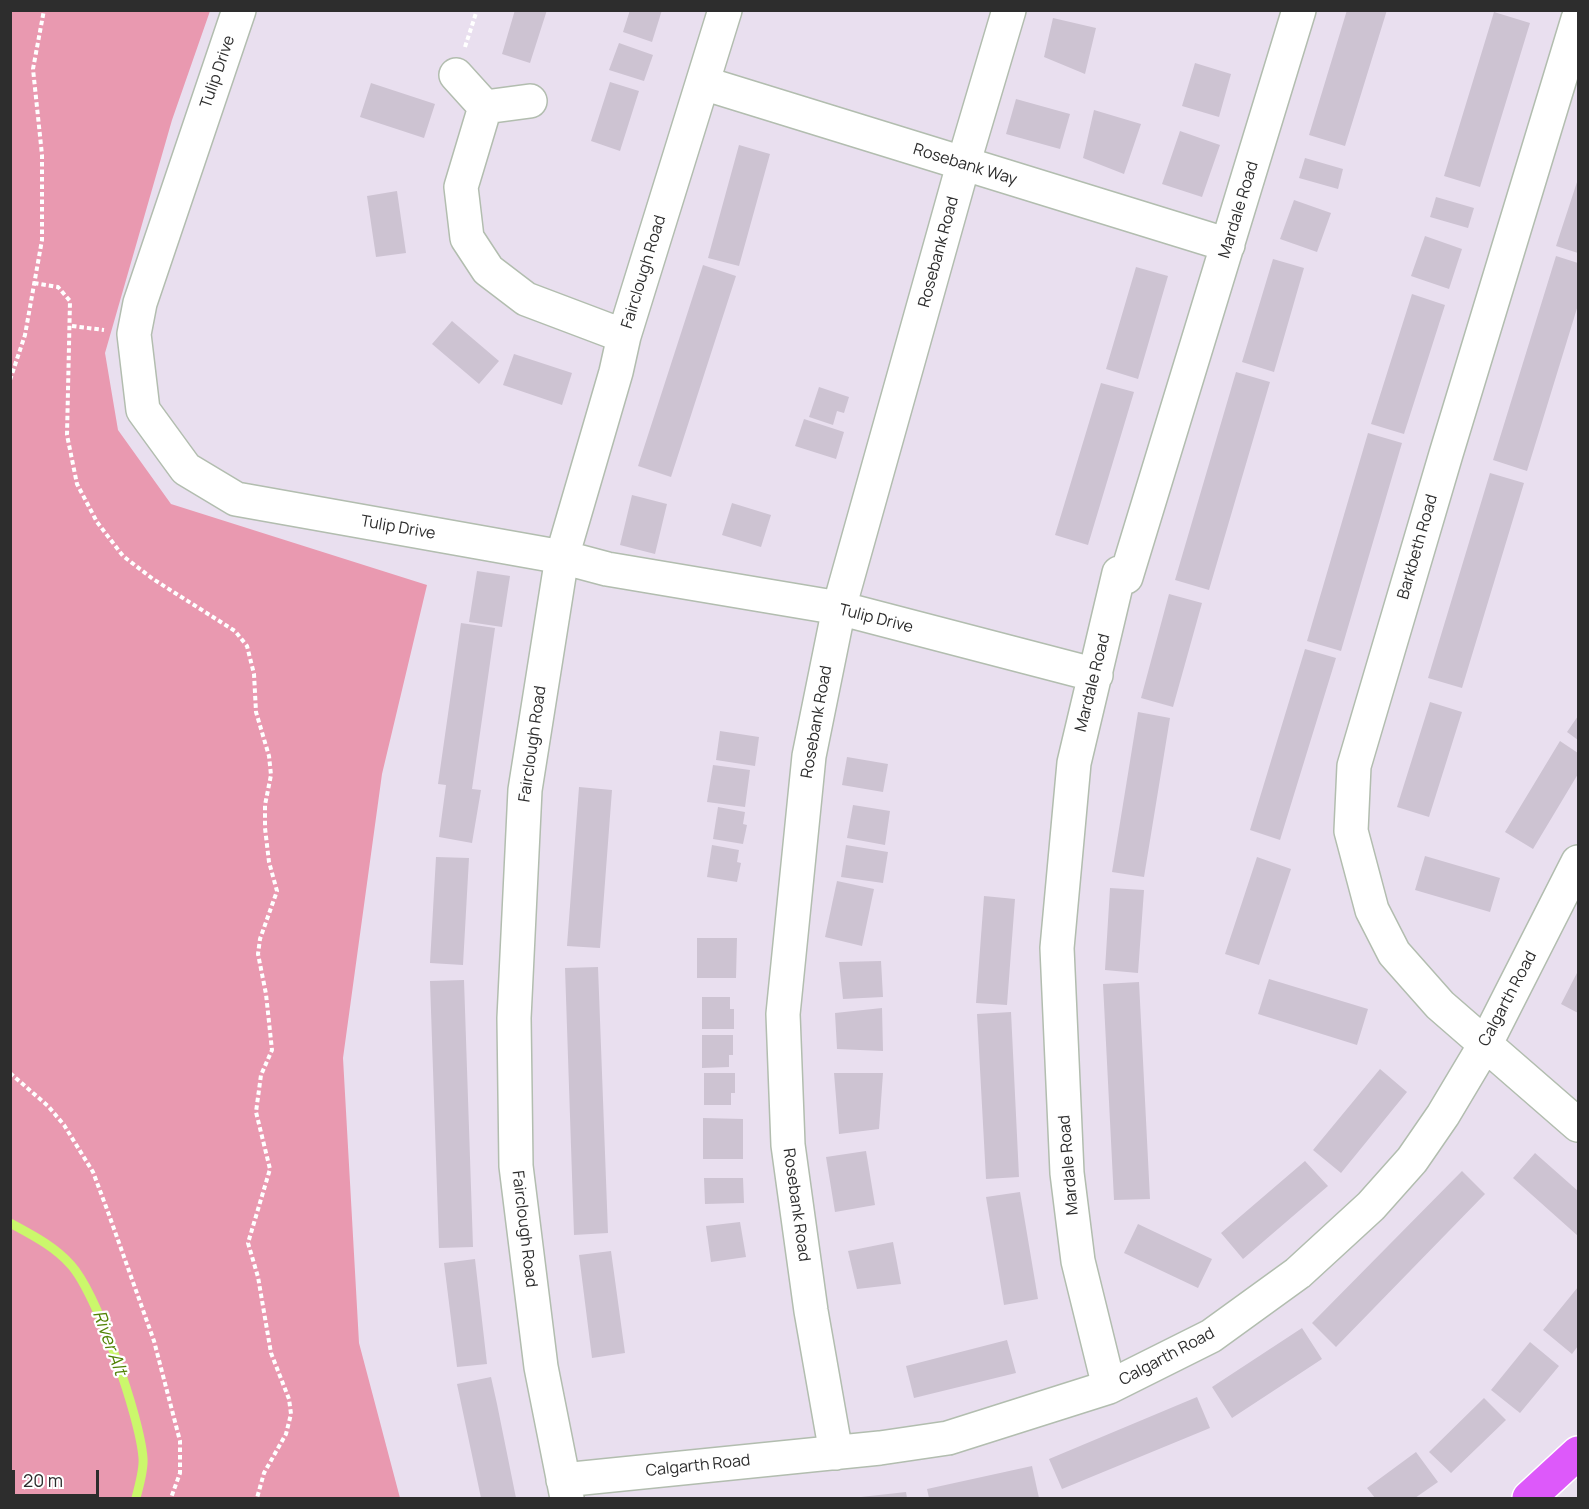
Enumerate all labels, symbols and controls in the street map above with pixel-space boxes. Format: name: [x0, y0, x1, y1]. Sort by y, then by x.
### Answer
street label: Tulip Drive: [197, 33, 239, 111]
street label: Rosebank Way: [911, 140, 1019, 190]
street label: Mardale Road: [1215, 159, 1263, 261]
street label: Rosebank Road: [915, 194, 963, 310]
street label: Fairclough Road: [618, 213, 670, 331]
street label: Barkbeth Road: [1394, 492, 1442, 602]
street label: Tulip Drive: [359, 512, 437, 544]
street label: Tulip Drive: [837, 601, 915, 637]
street label: Mardale Road: [1072, 632, 1114, 734]
street label: Rosebank Road: [798, 664, 836, 780]
street label: Fairclough Road: [515, 685, 551, 803]
street label: Calgarth Road: [1475, 948, 1541, 1050]
street label: Mardale Road: [1055, 1114, 1083, 1216]
street label: Rosebank Road: [779, 1147, 813, 1263]
street label: Fairclough Road: [507, 1170, 541, 1288]
water label: River Alt: [87, 1307, 131, 1379]
street label: Calgarth Road: [1116, 1324, 1218, 1390]
street label: Calgarth Road: [645, 1451, 751, 1481]
scale bar: [15, 1458, 102, 1496]
text: 20 m: [23, 1468, 63, 1492]

